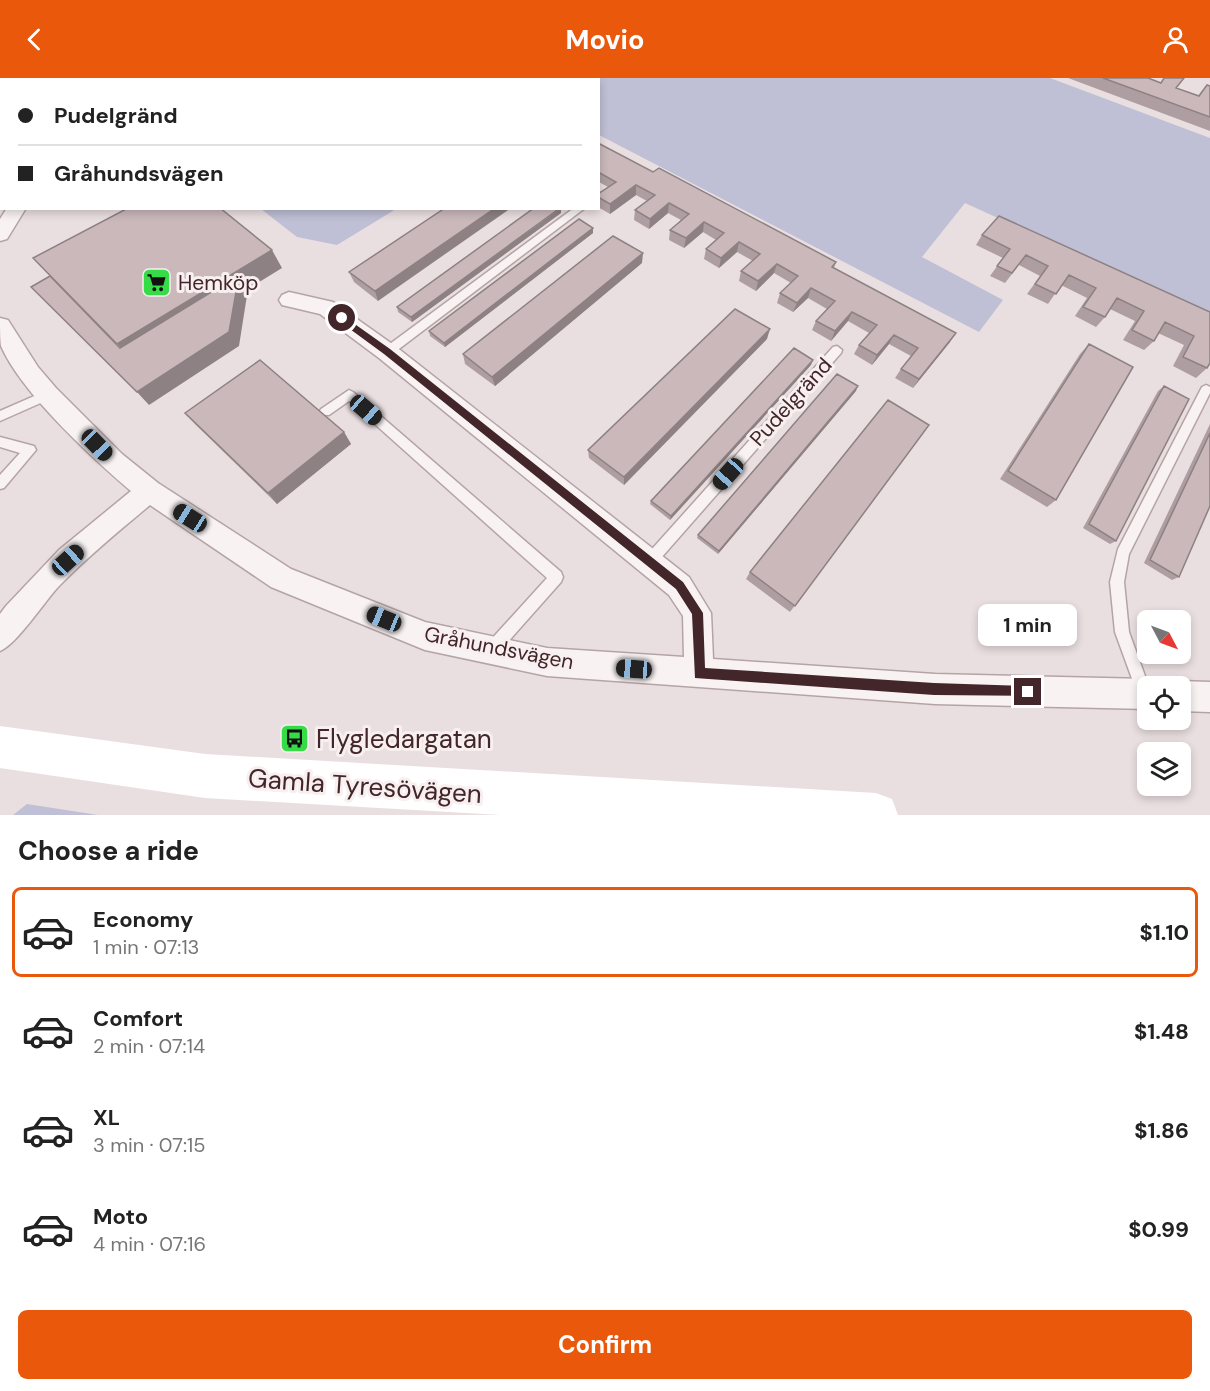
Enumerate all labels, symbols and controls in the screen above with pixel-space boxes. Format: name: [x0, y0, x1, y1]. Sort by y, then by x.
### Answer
text: Movio: [566, 22, 644, 57]
icon: back: [18, 23, 51, 56]
icon: person: [1159, 23, 1192, 56]
text: Pudelgränd: [54, 101, 178, 130]
text: Gråhundsvägen: [54, 159, 224, 188]
supermarket icon: Hemköp: [141, 267, 173, 299]
place label: Hemköp: [178, 269, 258, 297]
route start: [328, 304, 355, 331]
street label: Pudelgränd: [744, 352, 838, 452]
car: [347, 391, 385, 429]
car: [78, 426, 116, 464]
car: [709, 455, 747, 493]
car: [170, 501, 210, 535]
car: [49, 541, 87, 579]
car: [364, 604, 404, 634]
callout: 1 min: [978, 605, 1078, 647]
north arrow: [1137, 610, 1191, 664]
map controls: [1137, 610, 1191, 796]
text: 1 min: [1003, 612, 1052, 638]
street label: Gråhundsvägen: [422, 620, 576, 676]
car: [615, 659, 653, 679]
button: locate: [1137, 676, 1191, 730]
route end: [1014, 678, 1041, 705]
place label: Flygledargatan: [316, 722, 492, 756]
bus stop icon: Flygledargatan: [279, 723, 311, 755]
button: layers: [1137, 742, 1191, 796]
street label: Gamla Tyresövägen: [247, 761, 483, 811]
text: Choose a ride: [18, 833, 199, 868]
icon: car: [21, 905, 75, 959]
text: Economy: [93, 905, 193, 934]
text: $1.10: [1139, 918, 1189, 947]
text: 1 min · 07:13: [93, 934, 199, 960]
icon: car: [21, 1004, 75, 1058]
text: Comfort: [93, 1004, 183, 1033]
text: $1.48: [1134, 1017, 1189, 1046]
text: 2 min · 07:14: [93, 1033, 205, 1059]
icon: car: [21, 1103, 75, 1157]
text: XL: [93, 1103, 120, 1132]
text: $1.86: [1134, 1116, 1189, 1145]
text: 3 min · 07:15: [93, 1132, 205, 1158]
icon: car: [21, 1202, 75, 1256]
text: Moto: [93, 1202, 148, 1231]
text: $0.99: [1128, 1215, 1189, 1244]
text: 4 min · 07:16: [93, 1231, 206, 1257]
button: Confirm: [18, 1310, 1192, 1379]

